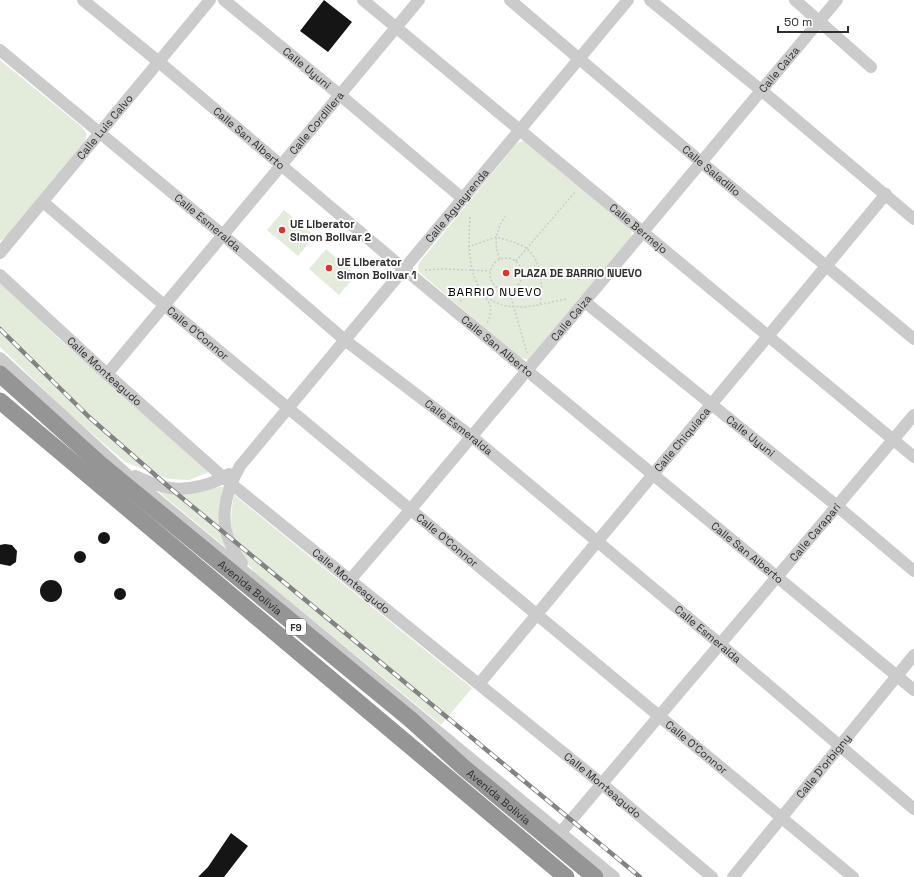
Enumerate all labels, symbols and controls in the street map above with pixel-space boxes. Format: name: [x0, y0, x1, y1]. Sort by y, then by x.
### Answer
scale bar: [778, 8, 848, 34]
text: 50 m: [784, 14, 812, 30]
street label: Calle Caiza: [756, 43, 803, 95]
street label: Calle Uyuni: [280, 44, 334, 92]
street label: Calle Cordillera: [286, 88, 347, 157]
street label: Calle Luis Calvo: [74, 91, 136, 162]
street label: Calle San Alberto: [210, 104, 288, 173]
street label: Calle Saladillo: [679, 142, 744, 199]
street label: Calle Aguayrenda: [422, 165, 492, 245]
street label: Calle Esmeralda: [172, 191, 244, 255]
street label: Calle Bermejo: [607, 200, 671, 257]
place label: UE Liberator Simon Bolivar 2: [290, 217, 372, 244]
marker: UE Liberator Simon Bolivar 2: [277, 225, 287, 235]
place label: UE Liberator Simon Bolivar 1: [337, 255, 417, 282]
marker: UE Liberator Simon Bolivar 1: [324, 263, 334, 273]
place label: PLAZA DE BARRIO NUEVO: [514, 266, 642, 280]
marker: PLAZA DE BARRIO NUEVO: [501, 268, 511, 278]
district label: BARRIO NUEVO: [448, 284, 542, 300]
street label: Calle Caiza: [548, 291, 595, 344]
street label: Calle O'Connor: [164, 303, 232, 363]
street label: Calle San Alberto: [458, 312, 537, 380]
street label: Calle Monteagudo: [64, 334, 145, 409]
street label: Calle Esmeralda: [422, 396, 496, 459]
street label: Calle Chiquiaca: [651, 404, 714, 475]
street label: Calle Uyuni: [723, 412, 778, 460]
street label: Calle Carapari: [786, 500, 844, 564]
street label: Calle O'Connor: [413, 510, 481, 570]
street label: Calle San Alberto: [708, 518, 787, 586]
street label: Calle Monteagudo: [309, 545, 393, 617]
street label: Avenida Bolivia: [215, 557, 286, 619]
street label: Calle Esmeralda: [672, 602, 745, 666]
road number: F9: [286, 619, 306, 635]
street label: Calle O'Connor: [663, 717, 730, 777]
street label: Calle D'orbigny: [793, 731, 854, 801]
street label: Calle Monteagudo: [561, 749, 644, 821]
street label: Avenida Bolivia: [464, 766, 534, 828]

